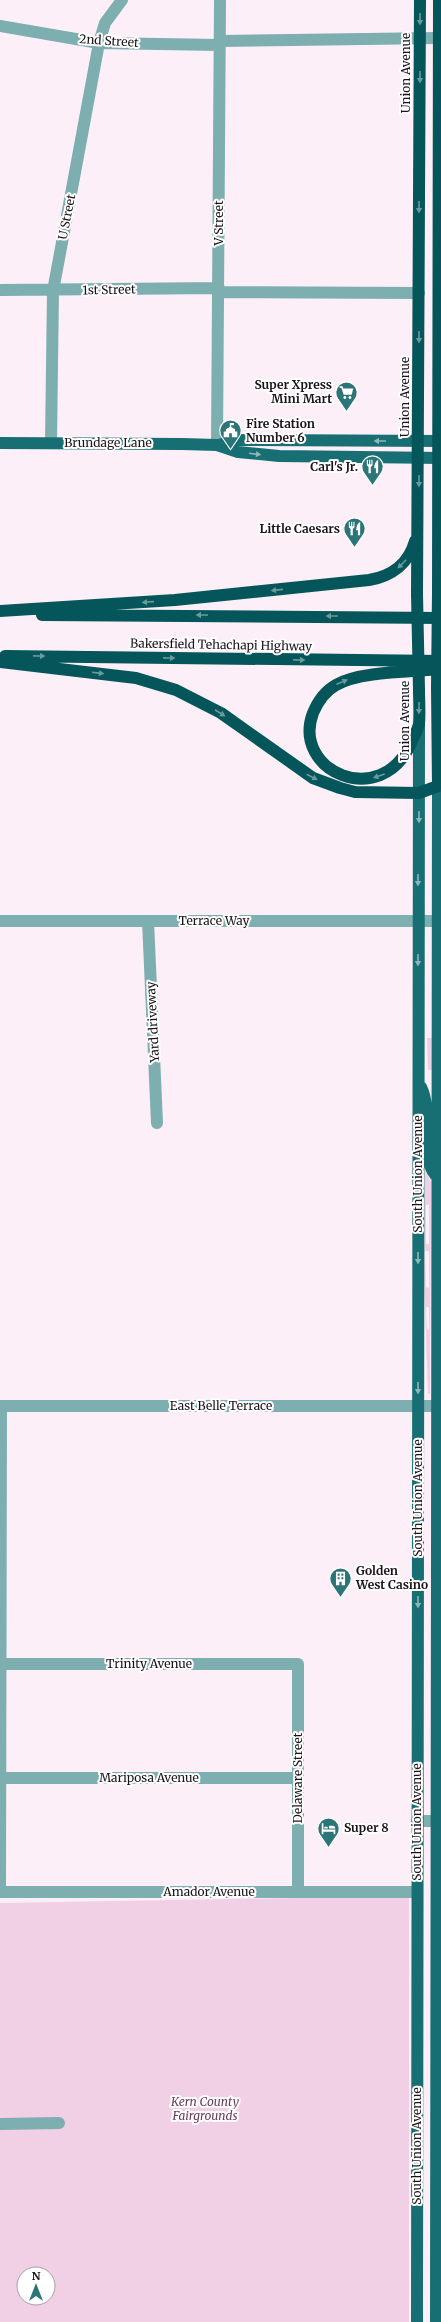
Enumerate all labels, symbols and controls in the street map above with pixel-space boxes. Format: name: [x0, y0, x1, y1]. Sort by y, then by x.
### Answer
one-way arrow: [417, 13, 423, 26]
street label: 2nd Street: [79, 31, 140, 50]
street label: Union Avenue: [398, 33, 413, 113]
one-way arrow: [417, 71, 423, 84]
street label: U Street: [55, 193, 78, 241]
street label: V Street: [211, 200, 226, 247]
one-way arrow: [416, 201, 422, 214]
street label: 1st Street: [82, 282, 136, 297]
one-way arrow: [416, 331, 422, 344]
street label: Union Avenue: [397, 357, 412, 437]
place label: Super Xpress Mini Mart: [254, 377, 332, 406]
supermarket icon: Super Xpress Mini Mart: [334, 379, 360, 412]
place label: Fire Station Number 6: [246, 416, 315, 445]
public building icon: Fire Station Number 6: [217, 418, 243, 451]
street label: Brundage Lane: [64, 435, 152, 450]
one-way arrow: [373, 438, 386, 444]
one-way arrow: [248, 451, 261, 457]
restaurant icon: Carl's Jr.: [360, 454, 386, 487]
place label: Carl's Jr.: [310, 459, 358, 474]
one-way arrow: [416, 475, 422, 488]
restaurant icon: Little Caesars: [342, 516, 368, 549]
place label: Little Caesars: [260, 521, 340, 536]
one-way arrow: [397, 559, 407, 569]
one-way arrow: [271, 586, 283, 593]
one-way arrow: [142, 598, 154, 605]
one-way arrow: [195, 612, 208, 618]
one-way arrow: [325, 613, 338, 619]
street label: Bakersfield Tehachapi Highway: [130, 635, 312, 654]
one-way arrow: [33, 653, 46, 659]
one-way arrow: [163, 655, 176, 661]
one-way arrow: [293, 656, 305, 663]
one-way arrow: [92, 670, 104, 676]
one-way arrow: [337, 679, 349, 685]
street label: Union Avenue: [397, 681, 412, 761]
one-way arrow: [416, 702, 422, 715]
one-way arrow: [215, 709, 225, 717]
one-way arrow: [373, 773, 385, 779]
one-way arrow: [306, 774, 318, 781]
one-way arrow: [416, 811, 422, 824]
one-way arrow: [415, 874, 421, 887]
street label: Terrace Way: [178, 913, 250, 928]
one-way arrow: [415, 954, 421, 967]
street label: Yard driveway: [143, 981, 162, 1064]
street label: South Union Avenue: [410, 1115, 425, 1233]
one-way arrow: [415, 1252, 421, 1265]
one-way arrow: [415, 1382, 421, 1395]
street label: East Belle Terrace: [170, 1398, 272, 1413]
street label: South Union Avenue: [410, 1439, 425, 1557]
place label: Golden West Casino: [355, 1563, 428, 1592]
building icon: Golden West Casino: [328, 1565, 354, 1598]
one-way arrow: [415, 1596, 421, 1609]
street label: Trinity Avenue: [106, 1656, 192, 1671]
street label: Delaware Street: [290, 1732, 305, 1823]
street label: South Union Avenue: [409, 1763, 424, 1881]
street label: Mariposa Avenue: [99, 1770, 199, 1785]
hotel icon: Super 8: [316, 1815, 342, 1848]
place label: Super 8: [344, 1820, 389, 1835]
street label: Amador Avenue: [162, 1884, 255, 1899]
street label: South Union Avenue: [409, 2087, 424, 2205]
park label: Kern County Fairgrounds: [170, 2094, 239, 2123]
north arrow: [16, 2266, 56, 2306]
text: N: [32, 2269, 41, 2283]

